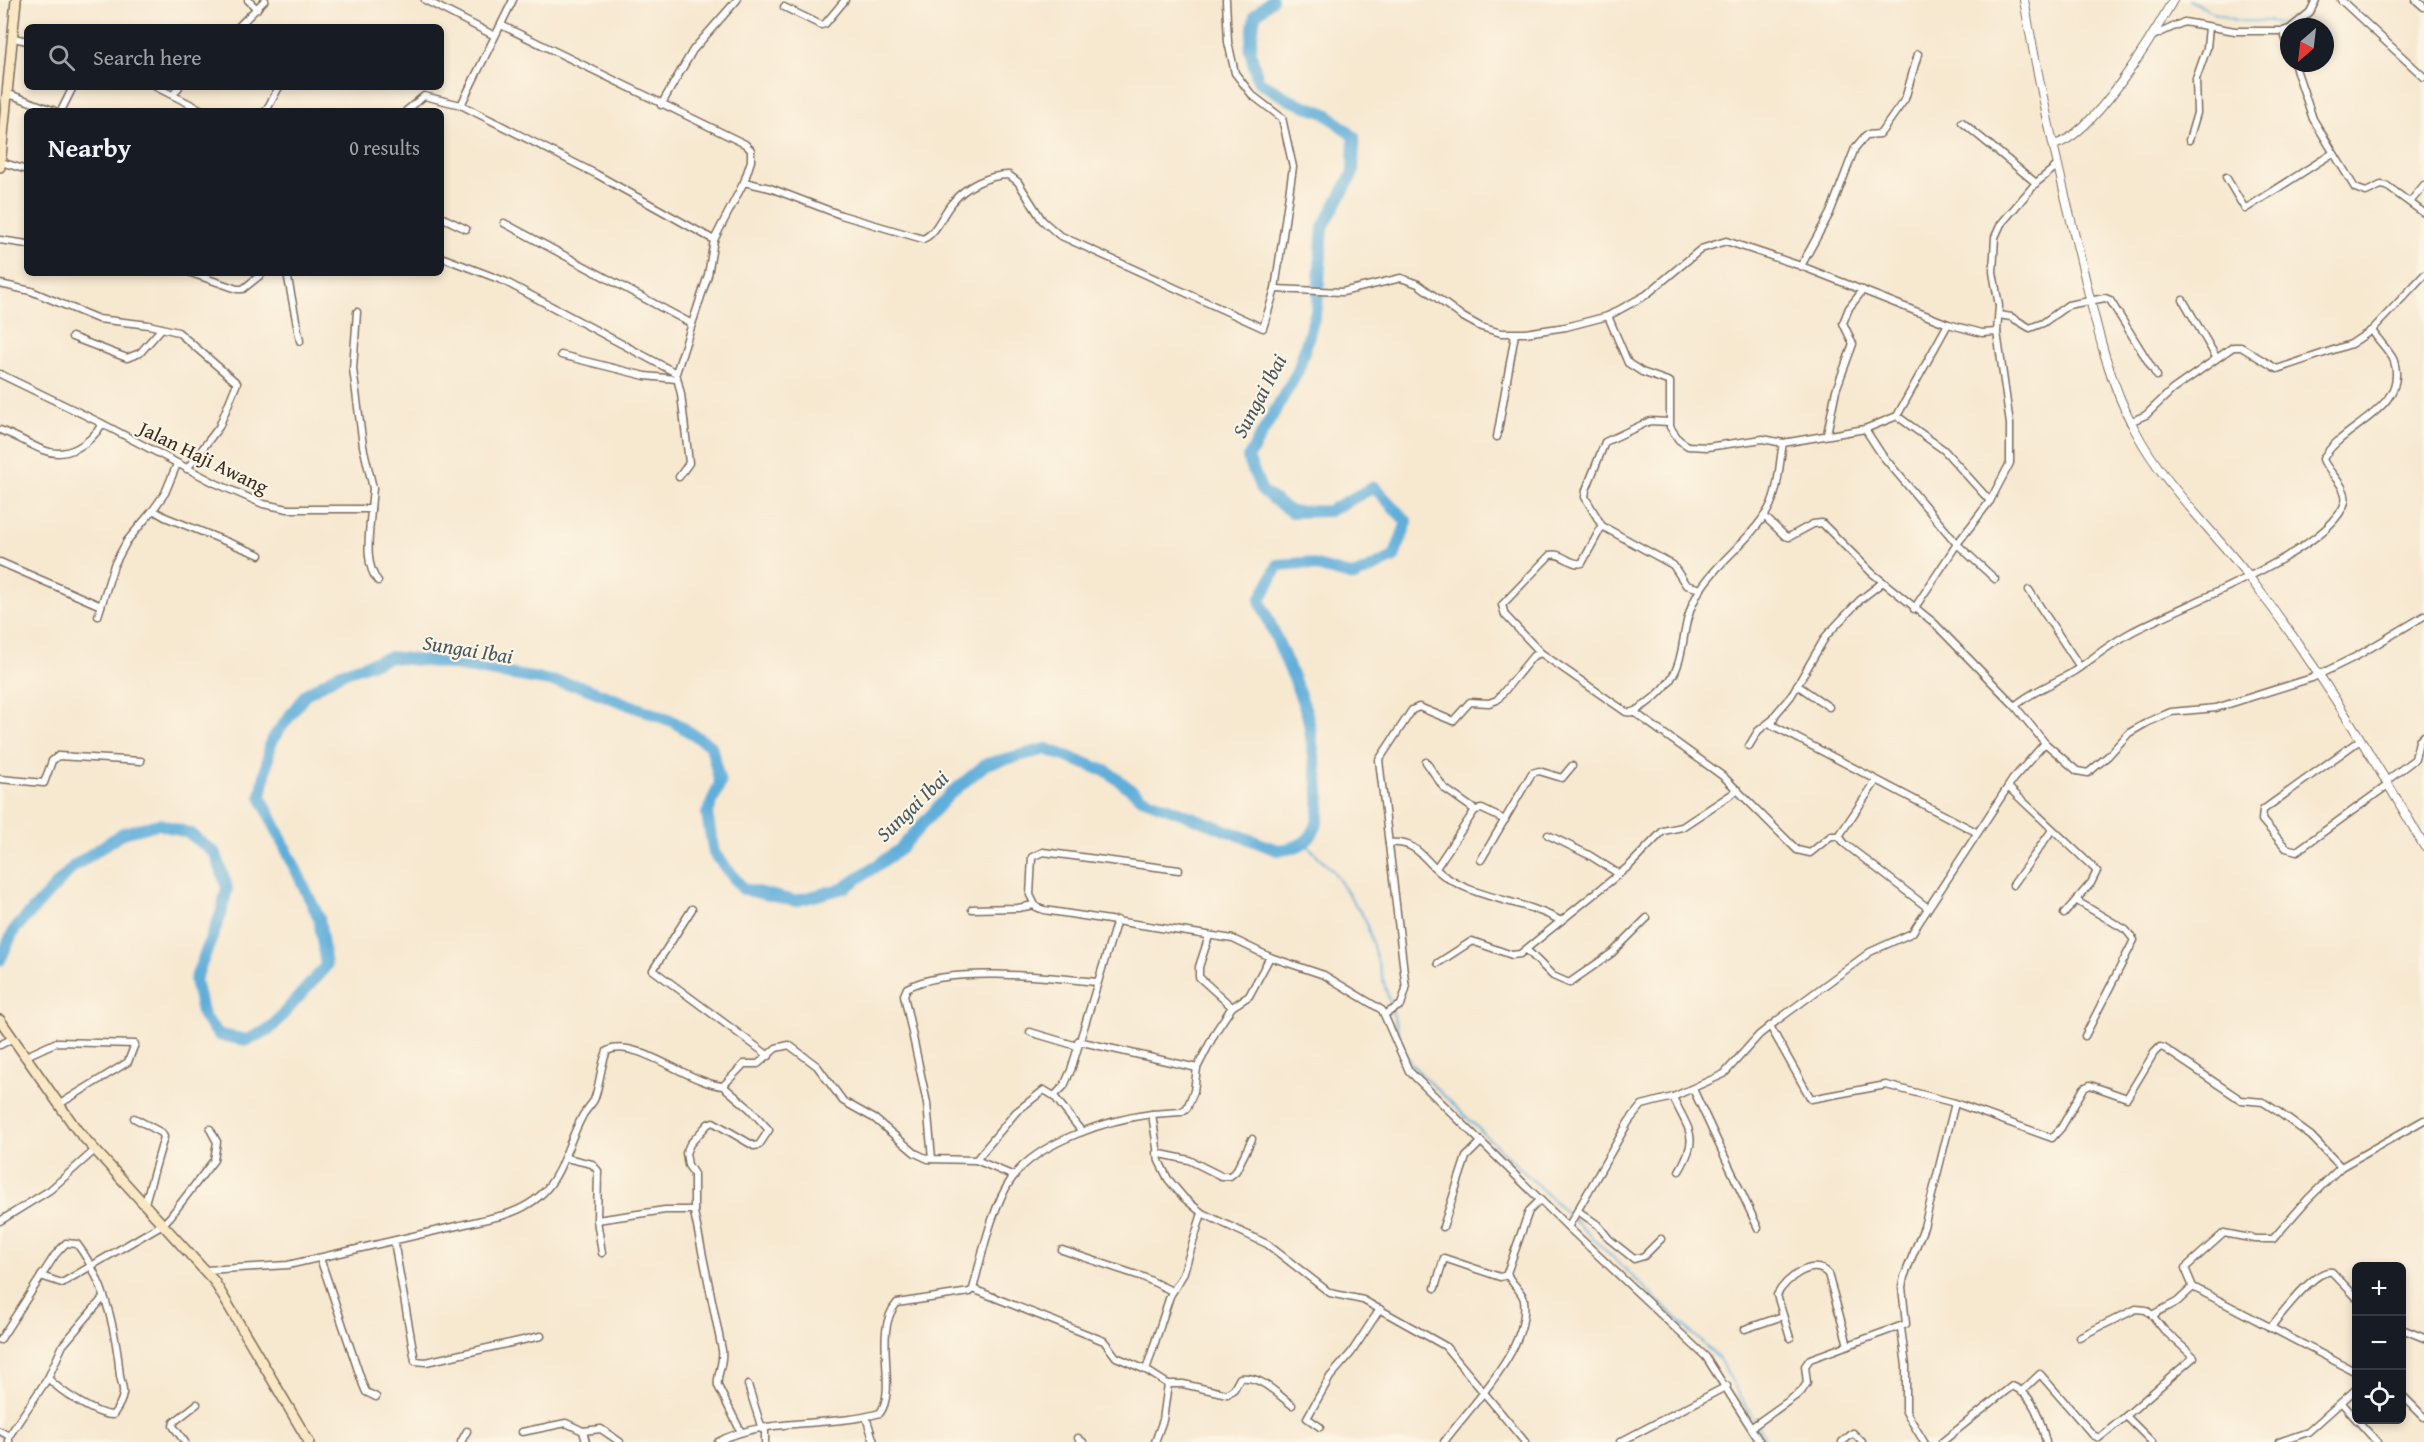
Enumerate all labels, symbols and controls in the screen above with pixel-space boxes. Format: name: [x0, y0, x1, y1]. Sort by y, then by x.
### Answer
north arrow: [2280, 18, 2334, 72]
search box: [24, 24, 444, 90]
icon: search: [45, 41, 78, 74]
text: Search here: [93, 41, 202, 73]
text: Nearby: [48, 128, 131, 167]
text: 0 results: [349, 133, 420, 162]
water label: Sungai Ibai: [1224, 348, 1294, 443]
street label: Jalan Haji Awang: [132, 412, 274, 501]
water label: Sungai Ibai: [421, 627, 516, 672]
water label: Sungai Ibai: [869, 763, 956, 849]
map controls: [2352, 1262, 2406, 1424]
button: +: [2352, 1262, 2406, 1316]
button: −: [2352, 1316, 2406, 1370]
button: locate: [2352, 1370, 2406, 1424]

